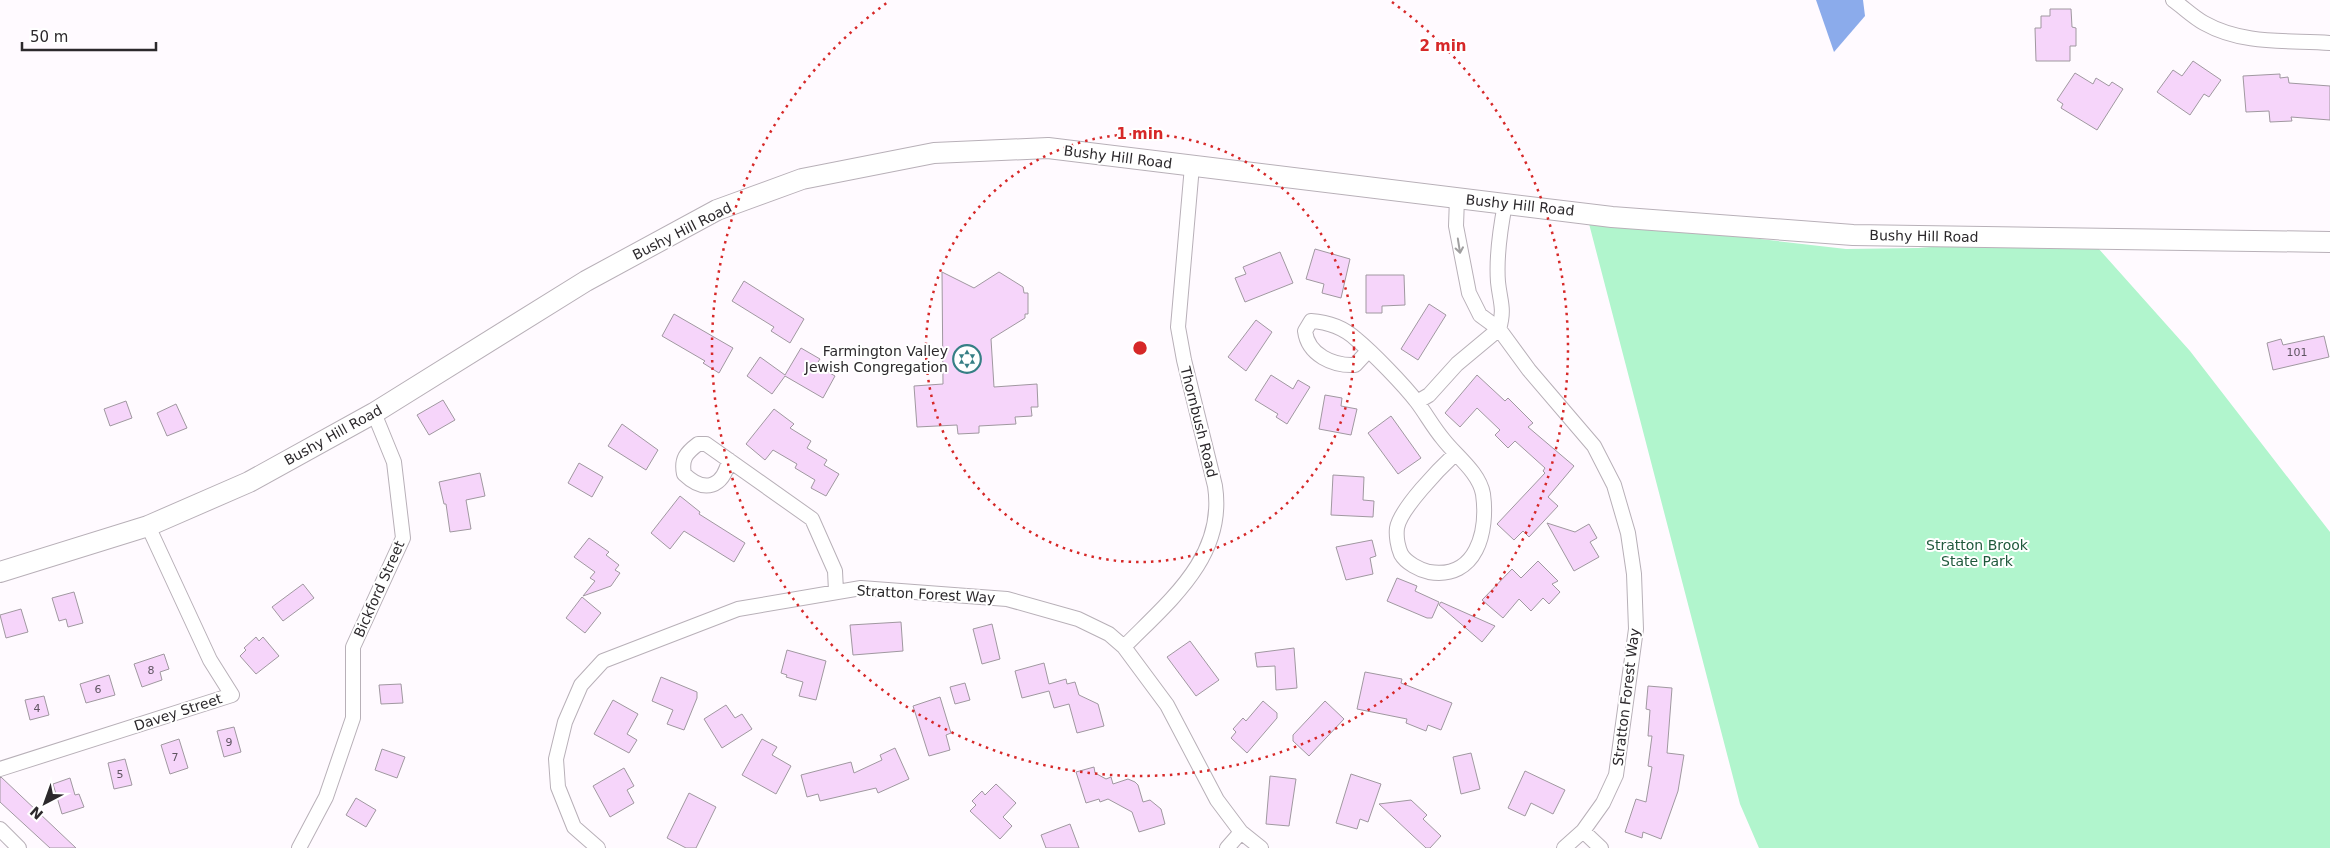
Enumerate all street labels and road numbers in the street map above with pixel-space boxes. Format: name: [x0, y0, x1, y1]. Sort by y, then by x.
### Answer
street label: Bushy Hill Road: [1063, 142, 1173, 172]
street label: Bushy Hill Road: [1465, 191, 1575, 219]
street label: Bushy Hill Road: [630, 199, 734, 263]
street label: Bushy Hill Road: [1869, 227, 1979, 245]
street label: Thornbush Road: [1177, 364, 1221, 479]
street label: Bushy Hill Road: [281, 402, 385, 468]
street label: Bickford Street: [351, 538, 408, 640]
street label: Stratton Forest Way: [856, 582, 996, 606]
street label: Stratton Forest Way: [1610, 627, 1642, 767]
street label: Davey Street: [132, 690, 224, 734]

